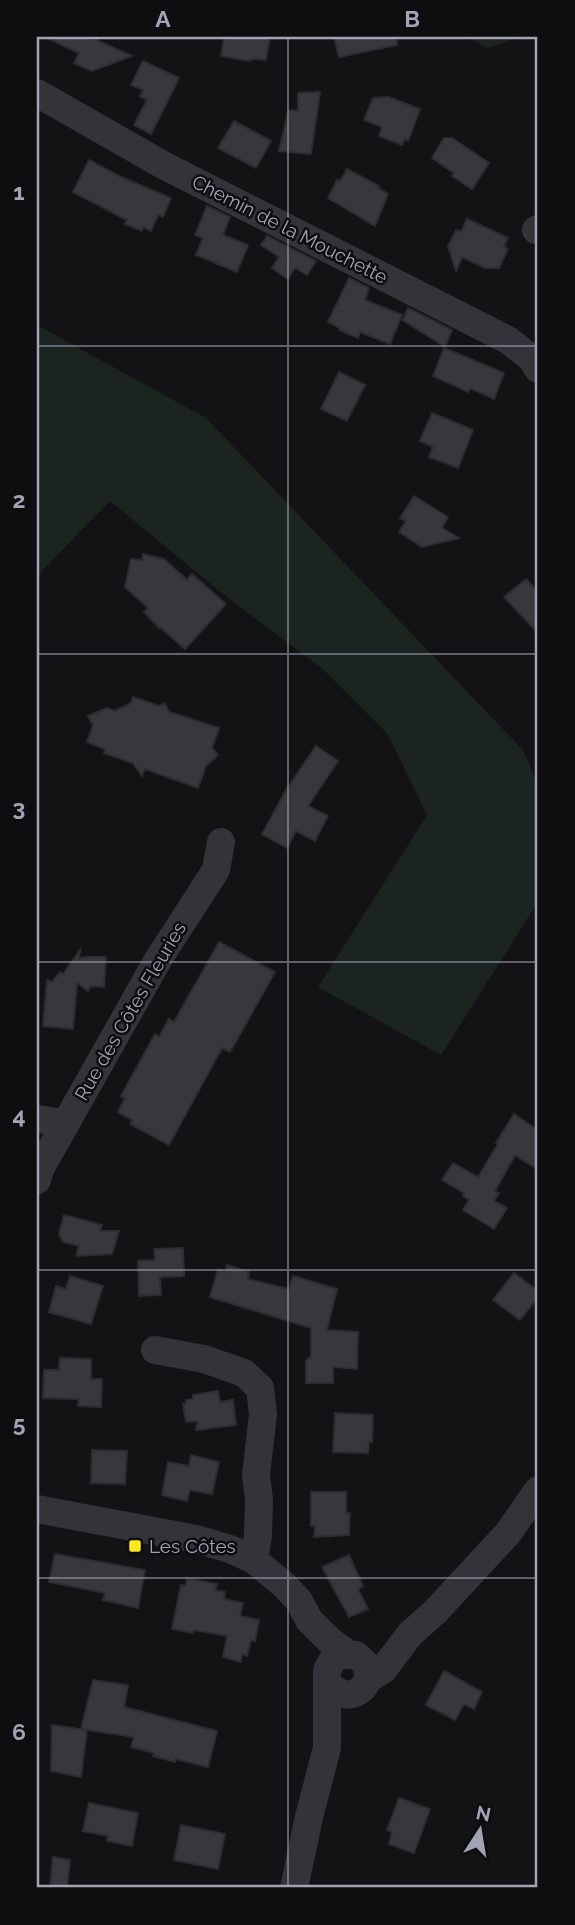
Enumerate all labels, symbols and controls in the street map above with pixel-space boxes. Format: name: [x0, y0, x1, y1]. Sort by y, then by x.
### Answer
text: A: [155, 5, 171, 32]
text: B: [404, 5, 420, 32]
street label: Chemin de la Mouchette: [189, 170, 391, 288]
text: 1: [13, 178, 25, 205]
text: 2: [13, 486, 25, 513]
text: 3: [13, 794, 25, 821]
street label: Rue des Côtes Fleuries: [70, 918, 190, 1104]
text: 4: [12, 1102, 26, 1129]
text: 5: [13, 1410, 26, 1437]
place label: Les Côtes: [149, 1535, 236, 1557]
marker: Les Côtes: [127, 1538, 143, 1554]
text: 6: [12, 1718, 26, 1745]
north arrow: [446, 1796, 516, 1866]
text: N: [474, 1801, 493, 1826]

